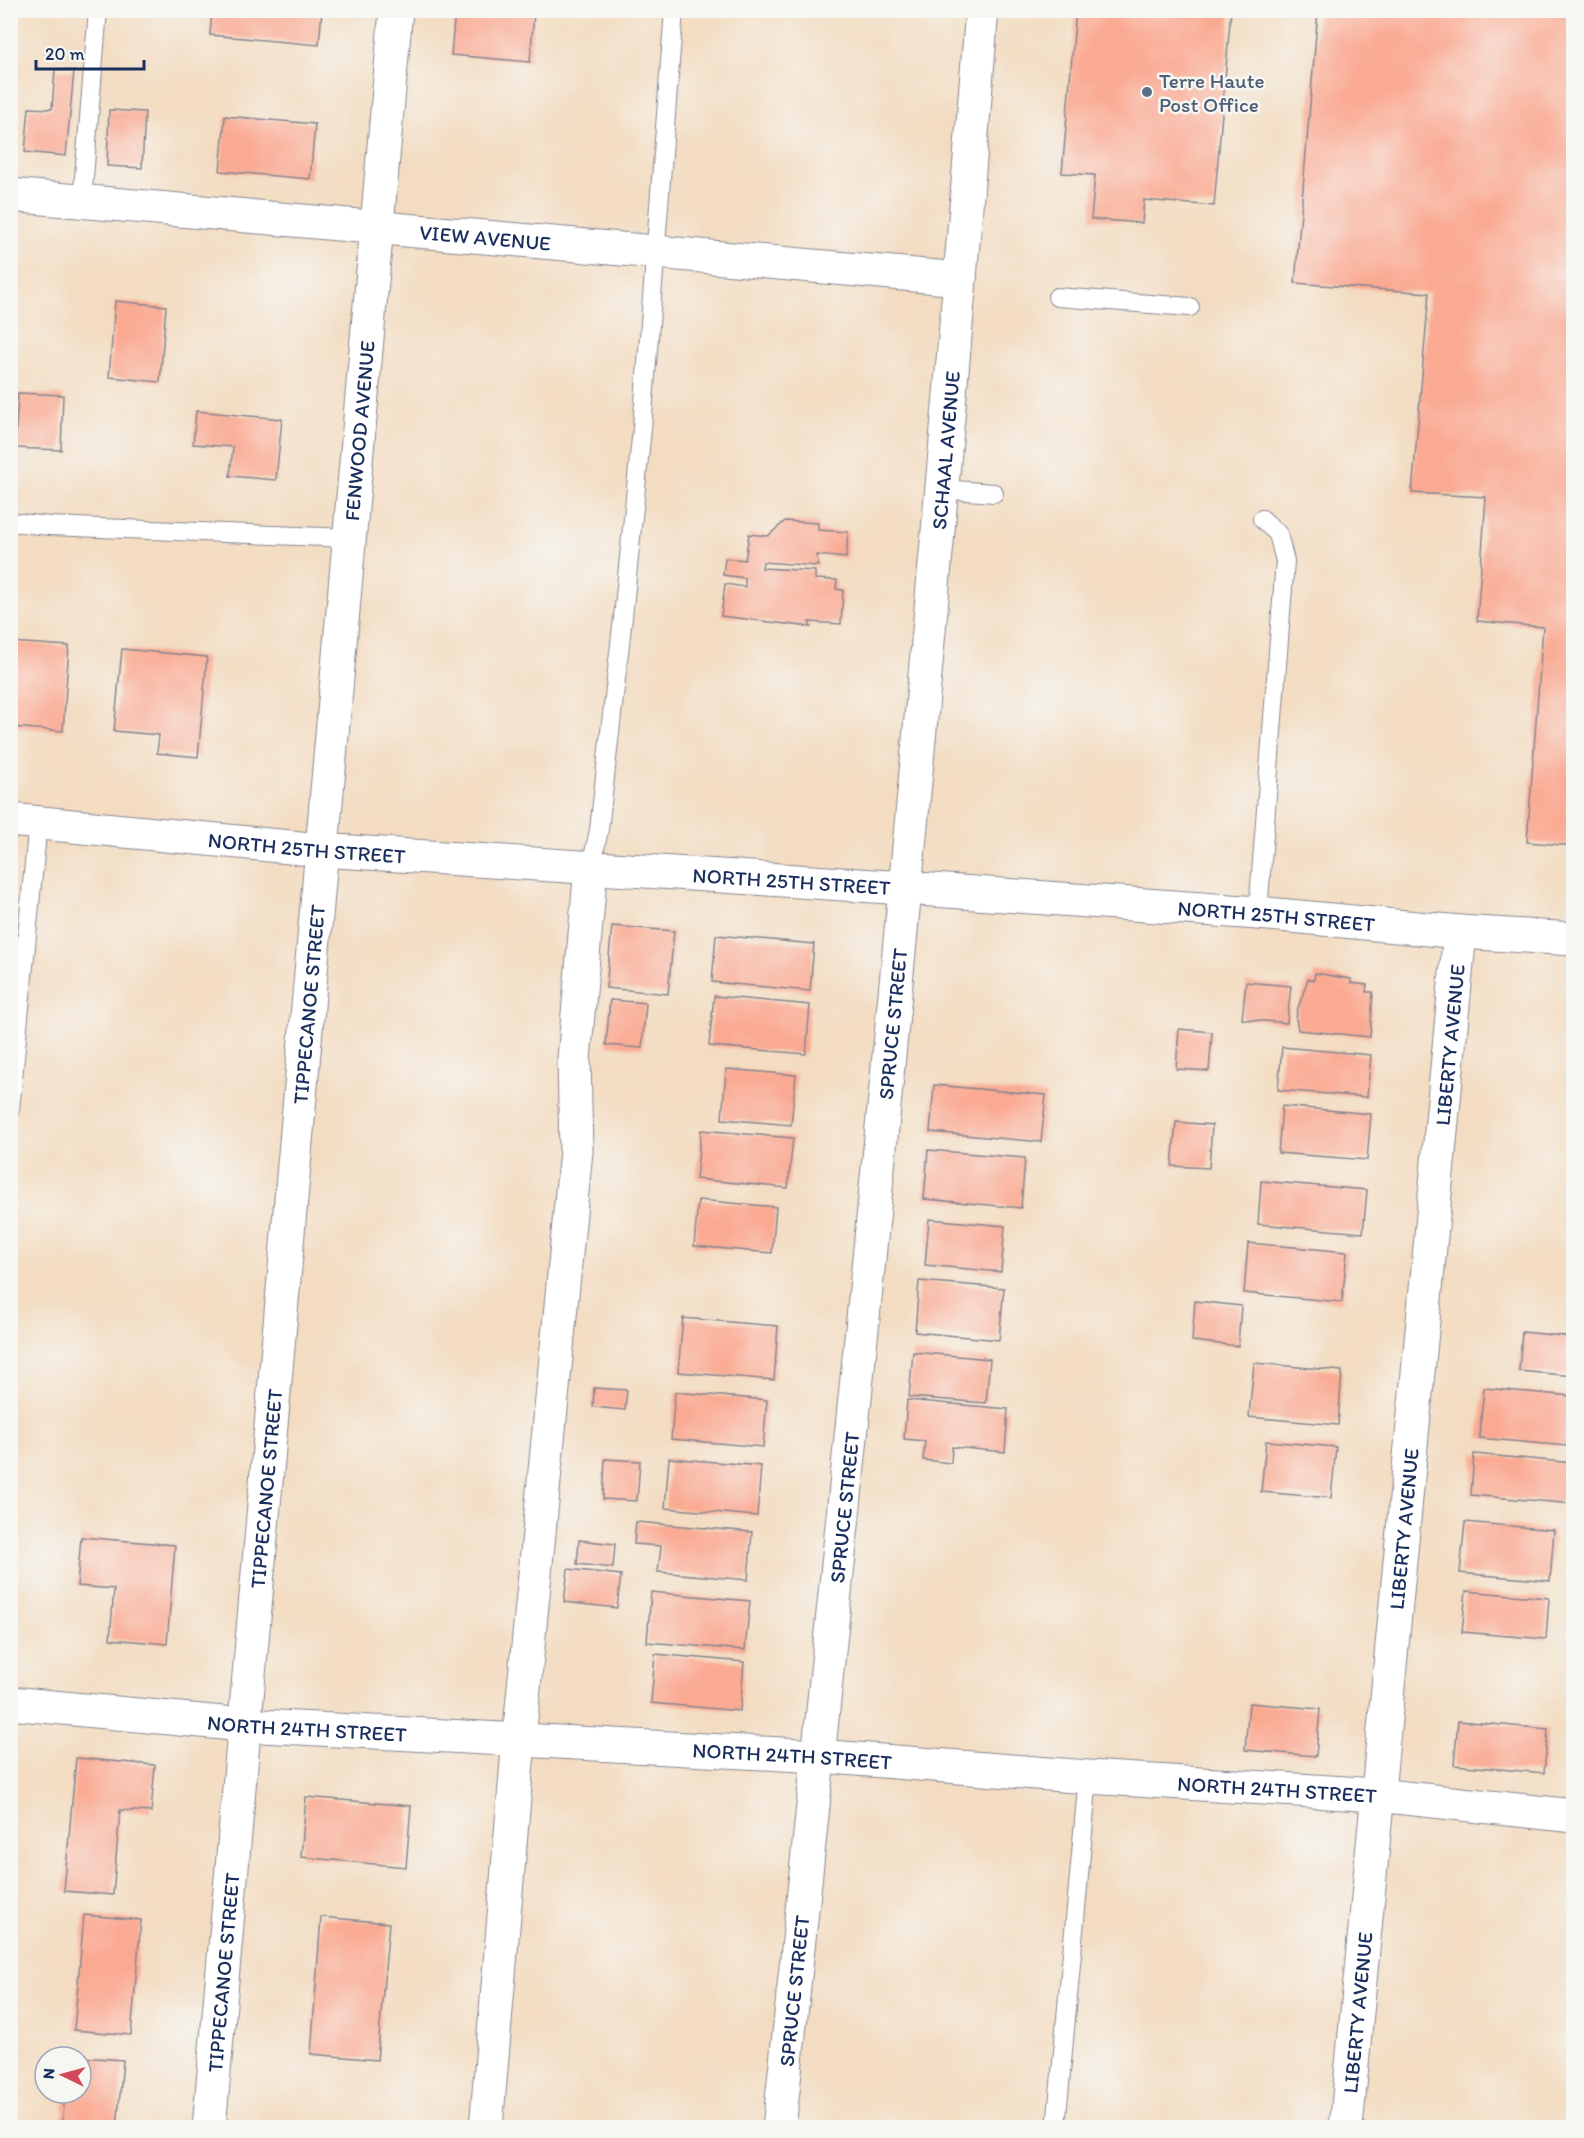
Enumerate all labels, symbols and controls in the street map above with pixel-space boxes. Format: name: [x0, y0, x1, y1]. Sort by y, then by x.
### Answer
scale bar: [36, 33, 144, 71]
text: 20 m: [45, 43, 85, 65]
place label: Terre Haute Post Office: [1159, 68, 1265, 117]
marker: Terre Haute Post Office: [1140, 85, 1154, 99]
street label: VIEW AVENUE: [418, 219, 552, 255]
street label: FENWOOD AVENUE: [338, 339, 379, 522]
street label: SCHAAL AVENUE: [926, 370, 965, 531]
street label: NORTH 25TH STREET: [207, 827, 407, 868]
street label: NORTH 25TH STREET: [692, 862, 892, 900]
street label: NORTH 25TH STREET: [1177, 895, 1376, 936]
street label: TIPPECANOE STREET: [287, 903, 329, 1105]
street label: SPRUCE STREET: [872, 947, 912, 1101]
street label: LIBERTY AVENUE: [1429, 963, 1469, 1127]
street label: TIPPECANOE STREET: [244, 1387, 287, 1589]
street label: SPRUCE STREET: [824, 1430, 864, 1584]
street label: LIBERTY AVENUE: [1383, 1447, 1423, 1611]
street label: NORTH 24TH STREET: [206, 1709, 408, 1746]
street label: NORTH 24TH STREET: [692, 1737, 893, 1774]
street label: NORTH 24TH STREET: [1176, 1770, 1378, 1807]
street label: TIPPECANOE STREET: [201, 1872, 244, 2073]
street label: SPRUCE STREET: [773, 1914, 814, 2068]
street label: LIBERTY AVENUE: [1337, 1931, 1377, 2094]
north arrow: [33, 2045, 93, 2105]
text: N: [39, 2068, 58, 2080]

